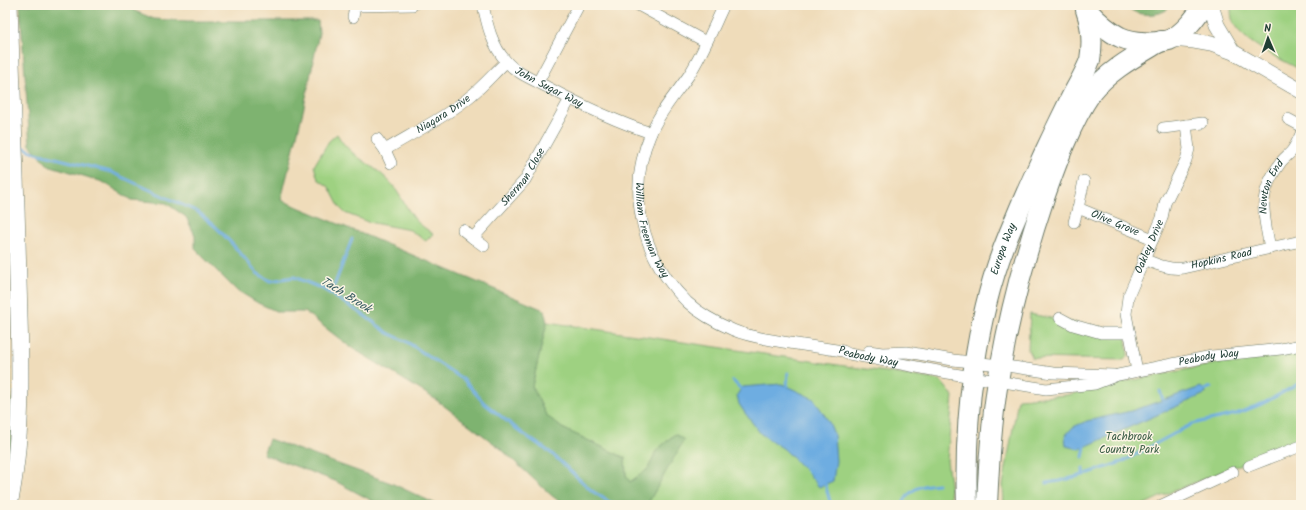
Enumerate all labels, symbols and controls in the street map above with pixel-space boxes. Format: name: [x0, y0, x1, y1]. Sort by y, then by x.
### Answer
north arrow: [1248, 18, 1288, 58]
text: N: [1264, 20, 1272, 38]
street label: John Sugar Way: [511, 62, 587, 113]
street label: Niagara Drive: [413, 90, 475, 139]
street label: Sherman Close: [496, 145, 550, 211]
street label: Newton End: [1255, 156, 1289, 215]
street label: William Freeman Way: [630, 182, 674, 283]
street label: Olive Grove: [1088, 205, 1142, 241]
street label: Oakley Drive: [1130, 217, 1169, 277]
street label: Europa Way: [986, 220, 1022, 277]
street label: Hopkins Road: [1189, 243, 1255, 275]
water label: Tach Brook: [317, 272, 377, 319]
street label: Peabody Way: [837, 341, 900, 372]
street label: Peabody Way: [1177, 344, 1240, 372]
park label: Tachbrook Country Park: [1099, 428, 1160, 459]

